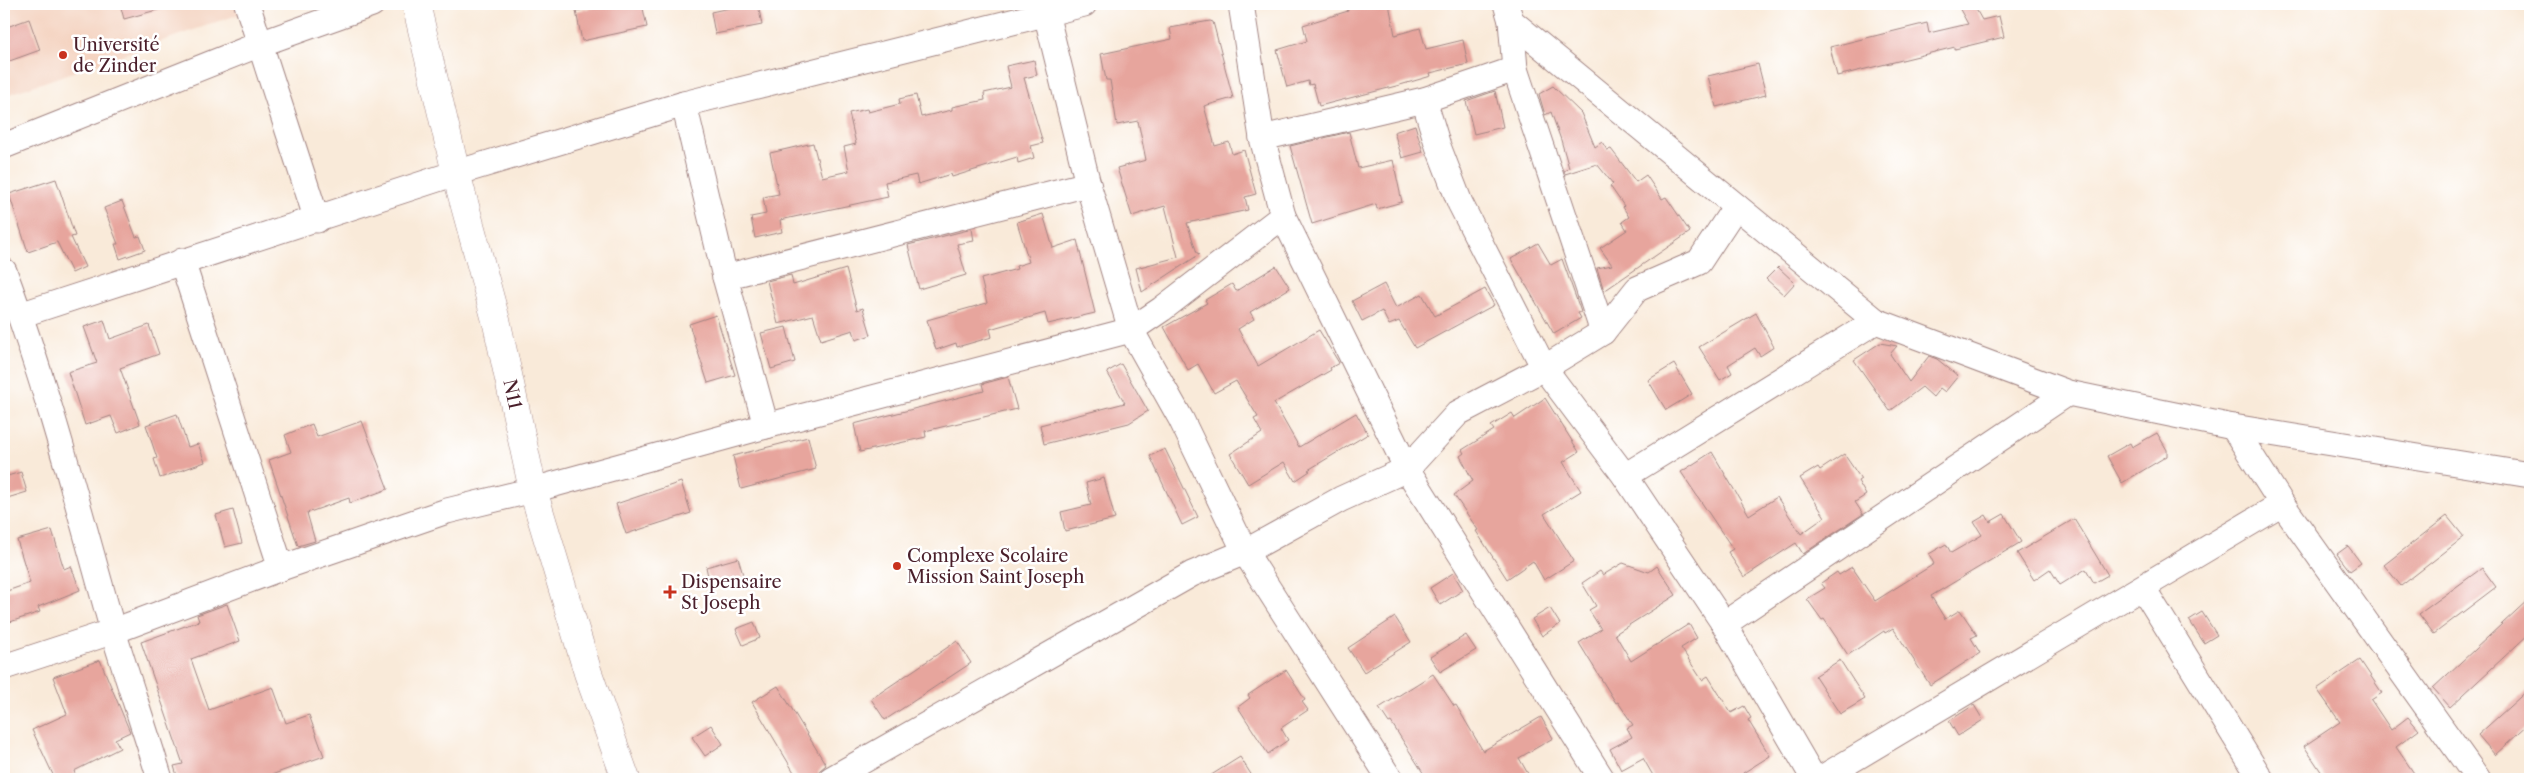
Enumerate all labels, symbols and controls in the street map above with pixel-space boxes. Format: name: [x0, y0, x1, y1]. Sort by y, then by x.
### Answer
place label: Université de Zinder: [73, 34, 160, 77]
marker: Université de Zinder: [57, 49, 69, 61]
street label: N11: [498, 377, 526, 412]
place label: Complexe Scolaire Mission Saint Joseph: [907, 545, 1084, 588]
marker: Complexe Scolaire Mission Saint Joseph: [891, 560, 903, 572]
place label: Dispensaire St Joseph: [681, 571, 782, 614]
marker: Dispensaire St Joseph: [663, 585, 677, 599]

